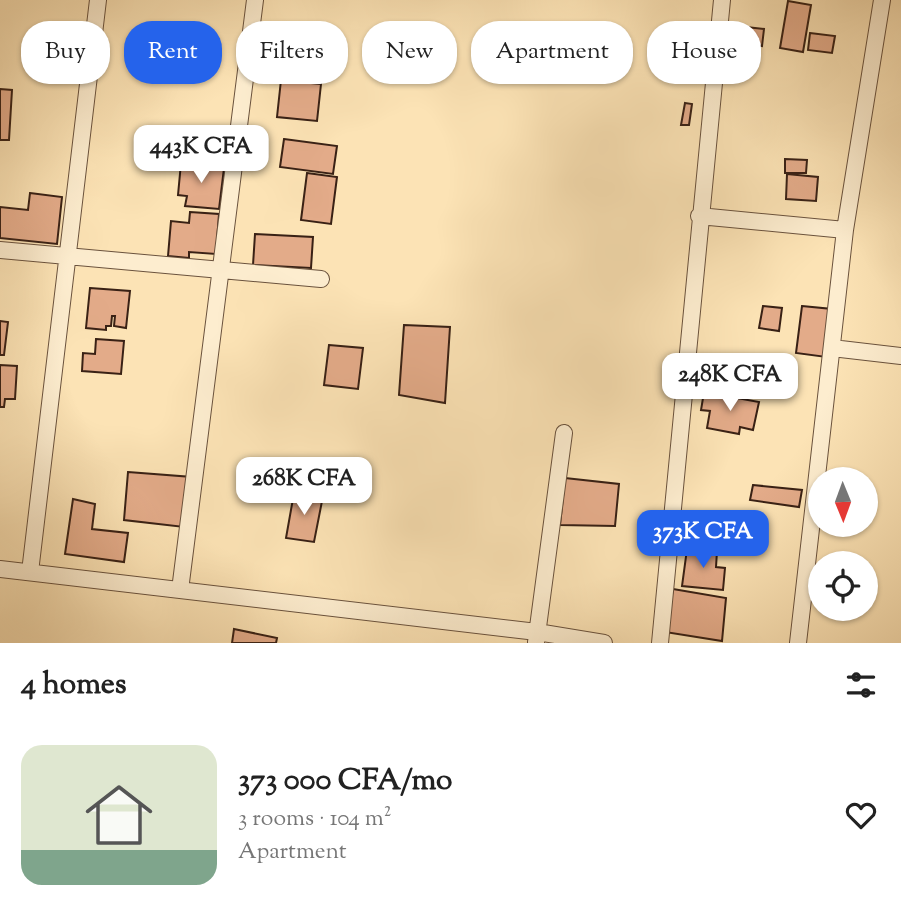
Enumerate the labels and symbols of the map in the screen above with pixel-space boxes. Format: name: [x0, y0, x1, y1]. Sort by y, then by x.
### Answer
pin: 443K CFA: [129, 125, 273, 185]
pin: 248K CFA: [658, 354, 802, 413]
pin: 268K CFA: [232, 458, 376, 517]
north arrow: [808, 467, 878, 537]
pin: 373K CFA: [631, 510, 775, 570]

